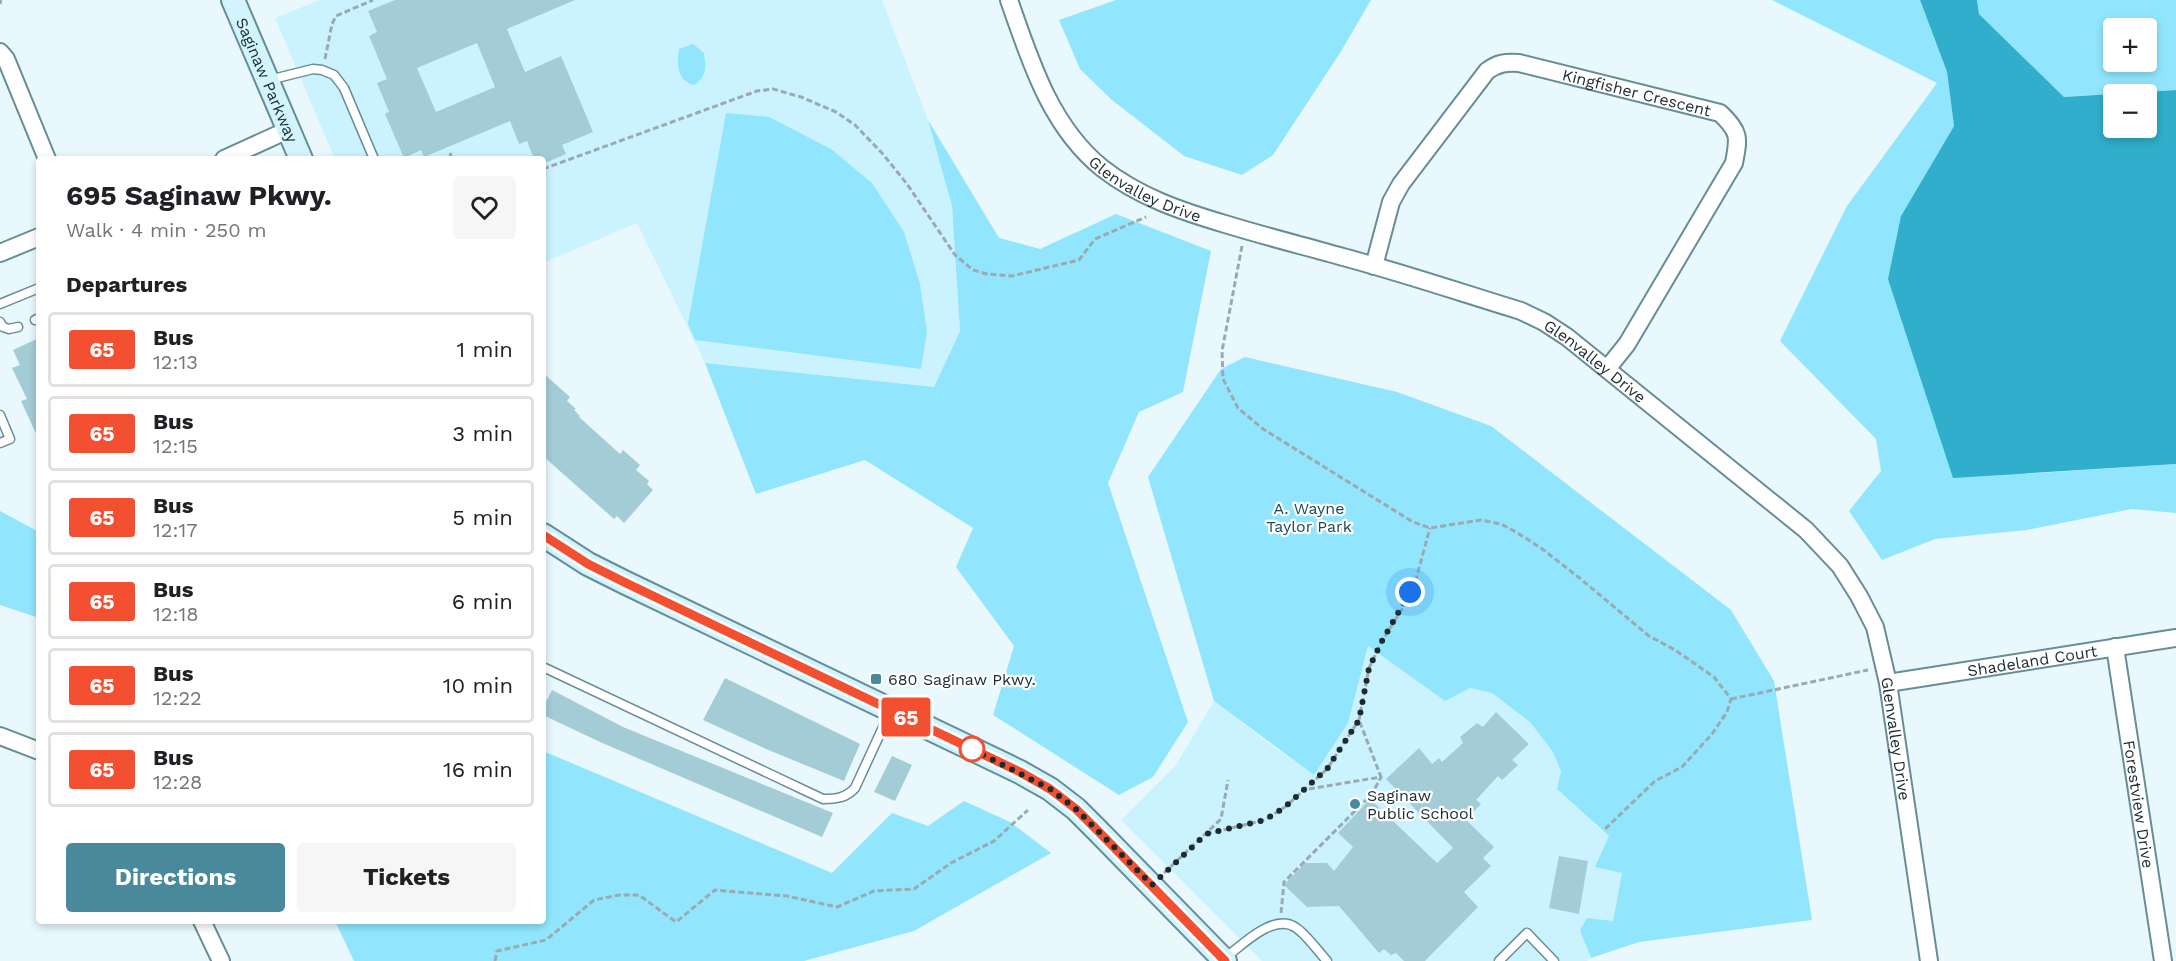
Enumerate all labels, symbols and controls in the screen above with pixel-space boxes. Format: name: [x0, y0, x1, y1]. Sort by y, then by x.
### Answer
street label: Saginaw Parkway: [232, 15, 303, 146]
map controls: [2103, 18, 2157, 138]
button: +: [2103, 18, 2157, 72]
street label: Kingfisher Crescent: [1560, 65, 1713, 120]
button: −: [2103, 84, 2157, 138]
street label: Glenvalley Drive: [1085, 152, 1204, 226]
button: heart: [453, 176, 516, 239]
text: 695 Saginaw Pkwy.: [66, 179, 332, 212]
text: Walk · 4 min · 250 m: [66, 218, 267, 242]
text: Departures: [66, 272, 187, 297]
street label: Glenvalley Drive: [1541, 315, 1650, 407]
text: Bus: [153, 325, 193, 350]
text: 65: [89, 337, 115, 362]
text: 1 min: [456, 337, 513, 362]
text: 12:13: [153, 350, 198, 374]
text: Bus: [153, 409, 193, 434]
text: 65: [89, 421, 115, 446]
text: 3 min: [452, 421, 513, 446]
text: 12:15: [153, 434, 198, 458]
text: Bus: [153, 493, 193, 518]
park label: A. Wayne Taylor Park: [1266, 499, 1352, 536]
text: 65: [89, 505, 115, 530]
text: 5 min: [452, 505, 513, 530]
text: 12:17: [153, 518, 197, 542]
text: Bus: [153, 577, 193, 602]
your location: [1395, 577, 1425, 607]
text: 65: [89, 589, 115, 614]
text: 6 min: [452, 589, 513, 614]
text: 12:18: [153, 602, 199, 626]
street label: Shadeland Court: [1966, 641, 2099, 680]
text: Bus: [153, 661, 193, 686]
place label: 680 Saginaw Pkwy.: [888, 670, 1036, 689]
marker: 680 Saginaw Pkwy.: [869, 672, 883, 686]
text: 65: [89, 673, 115, 698]
text: 10 min: [443, 673, 513, 698]
street label: Glenvalley Drive: [1877, 675, 1915, 802]
text: 12:22: [153, 686, 202, 710]
line badge: 65: [879, 698, 933, 736]
text: 65: [893, 705, 919, 730]
unlabelled marker: [959, 736, 985, 762]
street label: Forestview Drive: [2120, 739, 2158, 869]
text: Bus: [153, 745, 193, 770]
text: 65: [89, 757, 115, 782]
text: 16 min: [443, 757, 513, 782]
text: 12:28: [153, 770, 202, 794]
place label: Saginaw Public School: [1367, 786, 1474, 823]
marker: Saginaw Public School: [1348, 797, 1362, 811]
button: Directions: [66, 843, 285, 912]
button: Tickets: [297, 843, 516, 912]

